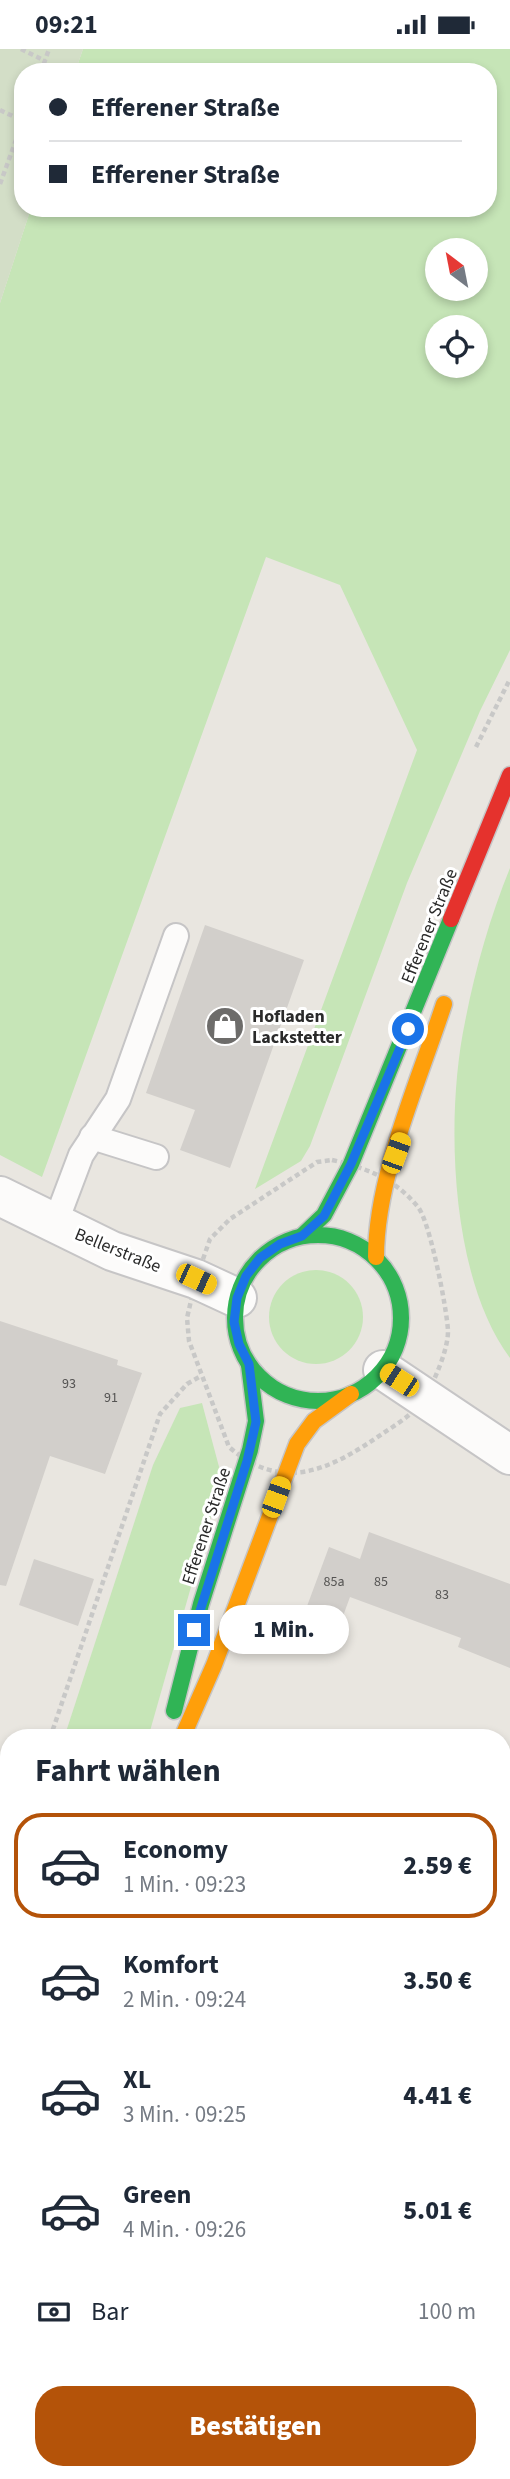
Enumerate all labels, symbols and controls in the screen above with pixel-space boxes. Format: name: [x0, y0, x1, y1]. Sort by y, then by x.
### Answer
text: 09:21: [35, 6, 98, 43]
text: Efferener Straße: [91, 89, 280, 126]
text: Efferener Straße: [91, 156, 280, 193]
north arrow: [425, 238, 488, 301]
map controls: [425, 238, 488, 378]
button: locate: [425, 315, 488, 378]
street label: Efferener Straße: [395, 865, 464, 987]
place label: Hofladen Lackstetter: [252, 1004, 343, 1050]
shop icon: Hofladen Lackstetter: [204, 1005, 246, 1047]
route start: [392, 1013, 424, 1045]
car: [379, 1130, 414, 1176]
street label: Bellerstraße: [71, 1222, 165, 1279]
car: [173, 1261, 220, 1297]
car: [376, 1360, 423, 1400]
house number: 93: [62, 1374, 76, 1394]
house number: 91: [104, 1388, 118, 1408]
street label: Efferener Straße: [176, 1464, 237, 1588]
car: [259, 1474, 294, 1520]
house number: 85a: [324, 1572, 344, 1592]
house number: 85: [374, 1572, 388, 1592]
house number: 83: [435, 1585, 449, 1605]
callout: 1 Min.: [218, 1605, 348, 1655]
text: 1 Min.: [253, 1613, 315, 1646]
route end: [178, 1614, 210, 1646]
text: Fahrt wählen: [35, 1748, 221, 1794]
text: Economy: [123, 1831, 228, 1868]
icon: car: [39, 1834, 102, 1897]
text: 2.59 €: [403, 1847, 472, 1884]
text: 1 Min. · 09:23: [123, 1868, 246, 1901]
text: Komfort: [123, 1946, 219, 1983]
icon: car: [39, 1949, 102, 2012]
text: 3.50 €: [403, 1962, 472, 1999]
text: 2 Min. · 09:24: [123, 1983, 246, 2016]
text: XL: [123, 2061, 151, 2098]
icon: car: [39, 2064, 102, 2127]
text: 4.41 €: [403, 2077, 472, 2114]
text: 3 Min. · 09:25: [123, 2098, 246, 2131]
text: Green: [123, 2176, 191, 2213]
icon: car: [39, 2179, 102, 2242]
text: 5.01 €: [403, 2192, 472, 2229]
text: 4 Min. · 09:26: [123, 2213, 246, 2246]
icon: cash: [35, 2293, 73, 2331]
text: Bar: [91, 2293, 128, 2330]
text: 100 m: [418, 2295, 476, 2328]
button: Bestätigen: [35, 2386, 476, 2466]

